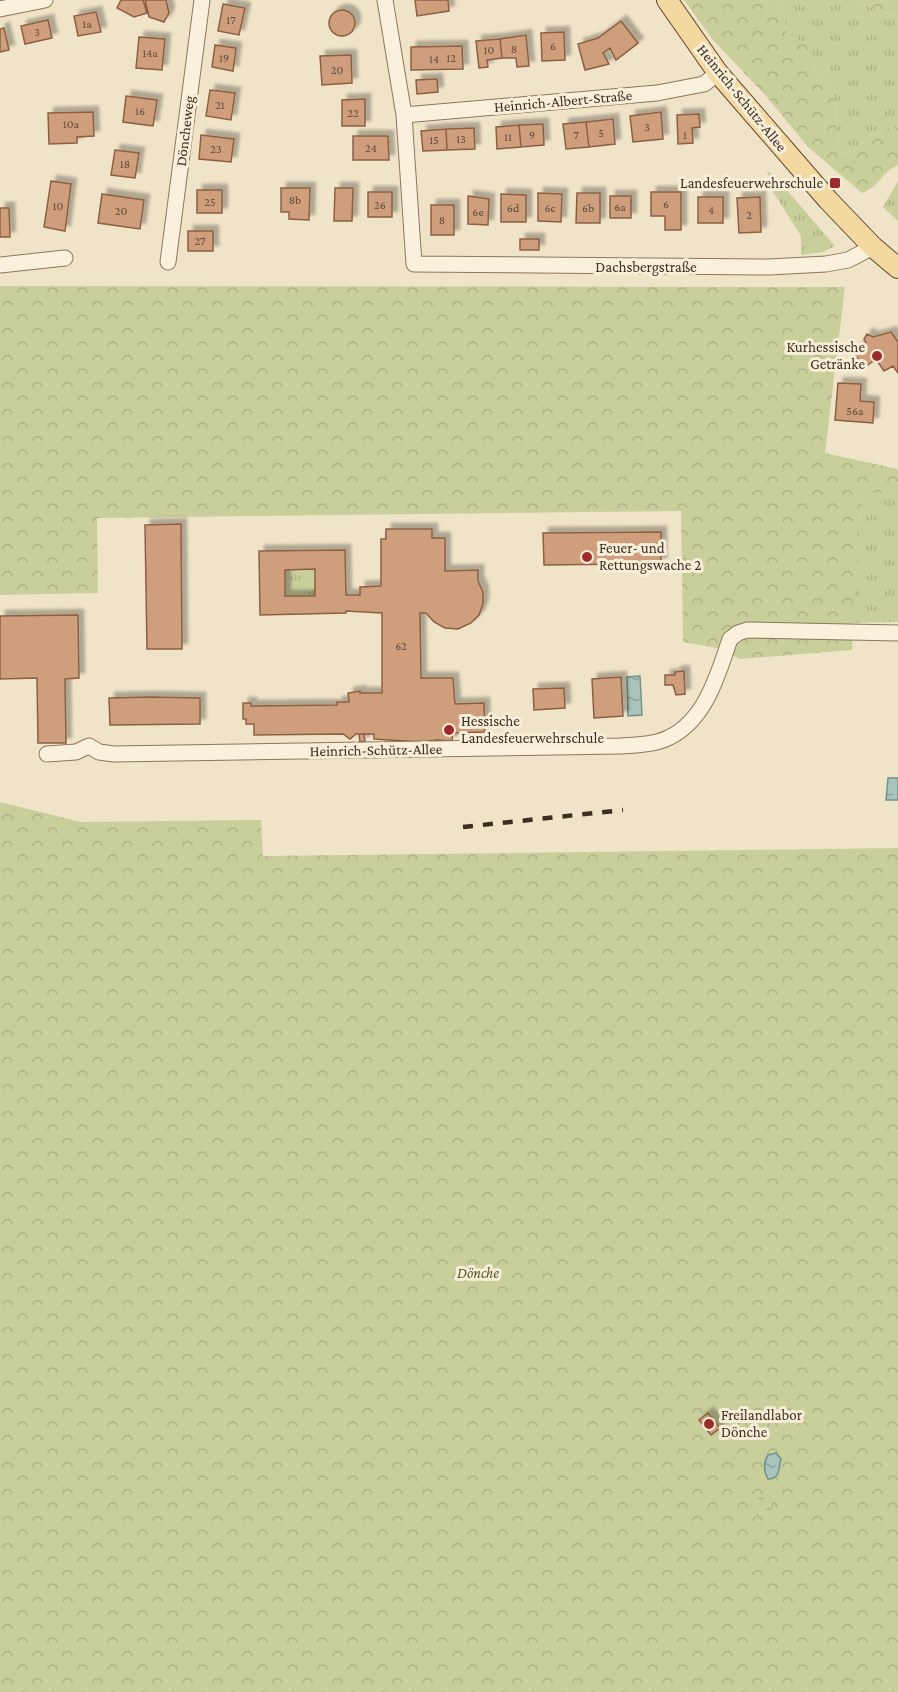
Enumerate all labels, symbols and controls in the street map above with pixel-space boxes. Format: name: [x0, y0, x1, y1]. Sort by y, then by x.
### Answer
house number: 17: [226, 13, 236, 27]
house number: 1a: [82, 17, 92, 31]
house number: 3: [34, 25, 40, 39]
house number: 6: [550, 39, 556, 53]
street label: Heinrich-Schütz-Allee: [694, 41, 790, 155]
house number: 8: [511, 42, 517, 56]
house number: 10: [484, 43, 495, 57]
house number: 14a: [142, 46, 158, 60]
house number: 19: [219, 51, 229, 65]
house number: 12: [446, 51, 456, 65]
house number: 14: [429, 52, 439, 66]
house number: 20: [331, 63, 343, 77]
street label: Heinrich-Albert-Straße: [493, 87, 633, 115]
street label: Döncheweg: [173, 95, 198, 167]
house number: 21: [215, 98, 225, 112]
house number: 16: [135, 104, 145, 118]
house number: 22: [347, 106, 359, 120]
house number: 10a: [63, 117, 80, 131]
house number: 3: [644, 120, 650, 134]
house number: 5: [598, 126, 604, 140]
house number: 9: [529, 128, 535, 142]
house number: 7: [573, 128, 579, 142]
house number: 1: [683, 128, 687, 142]
house number: 11: [504, 130, 512, 144]
house number: 13: [456, 132, 466, 146]
house number: 15: [429, 133, 439, 147]
house number: 24: [365, 141, 377, 155]
house number: 23: [210, 142, 222, 156]
house number: 18: [120, 157, 130, 171]
place label: Landesfeuerwehrschule: [680, 175, 823, 191]
marker: Landesfeuerwehrschule: [828, 176, 842, 190]
house number: 8b: [289, 193, 301, 207]
house number: 25: [204, 195, 216, 209]
house number: 6: [663, 197, 669, 211]
house number: 26: [374, 198, 386, 212]
house number: 10: [53, 199, 64, 213]
house number: 6a: [614, 200, 626, 214]
house number: 6d: [507, 201, 520, 215]
house number: 6c: [544, 201, 556, 215]
house number: 6b: [582, 201, 594, 215]
house number: 4: [708, 203, 714, 217]
house number: 20: [115, 204, 127, 218]
house number: 6e: [472, 205, 484, 219]
house number: 2: [746, 208, 752, 222]
house number: 8: [439, 213, 445, 227]
house number: 27: [194, 234, 206, 248]
street label: Dachsbergstraße: [595, 259, 697, 276]
place label: Kurhessische Getränke: [786, 339, 865, 372]
marker: Kurhessische Getränke: [870, 349, 884, 363]
house number: 56a: [846, 404, 864, 418]
place label: Feuer- und Rettungswache 2: [599, 540, 701, 574]
marker: Feuer- und Rettungswache 2: [580, 550, 594, 564]
house number: 62: [395, 639, 407, 653]
place label: Hessische Landesfeuerwehrschule: [461, 713, 604, 746]
marker: Hessische Landesfeuerwehrschule: [442, 723, 456, 737]
street label: Heinrich-Schütz-Allee: [309, 741, 443, 759]
park label: Dönche: [457, 1265, 499, 1281]
place label: Freilandlabor Dönche: [721, 1407, 803, 1440]
marker: Freilandlabor Dönche: [702, 1417, 716, 1431]

